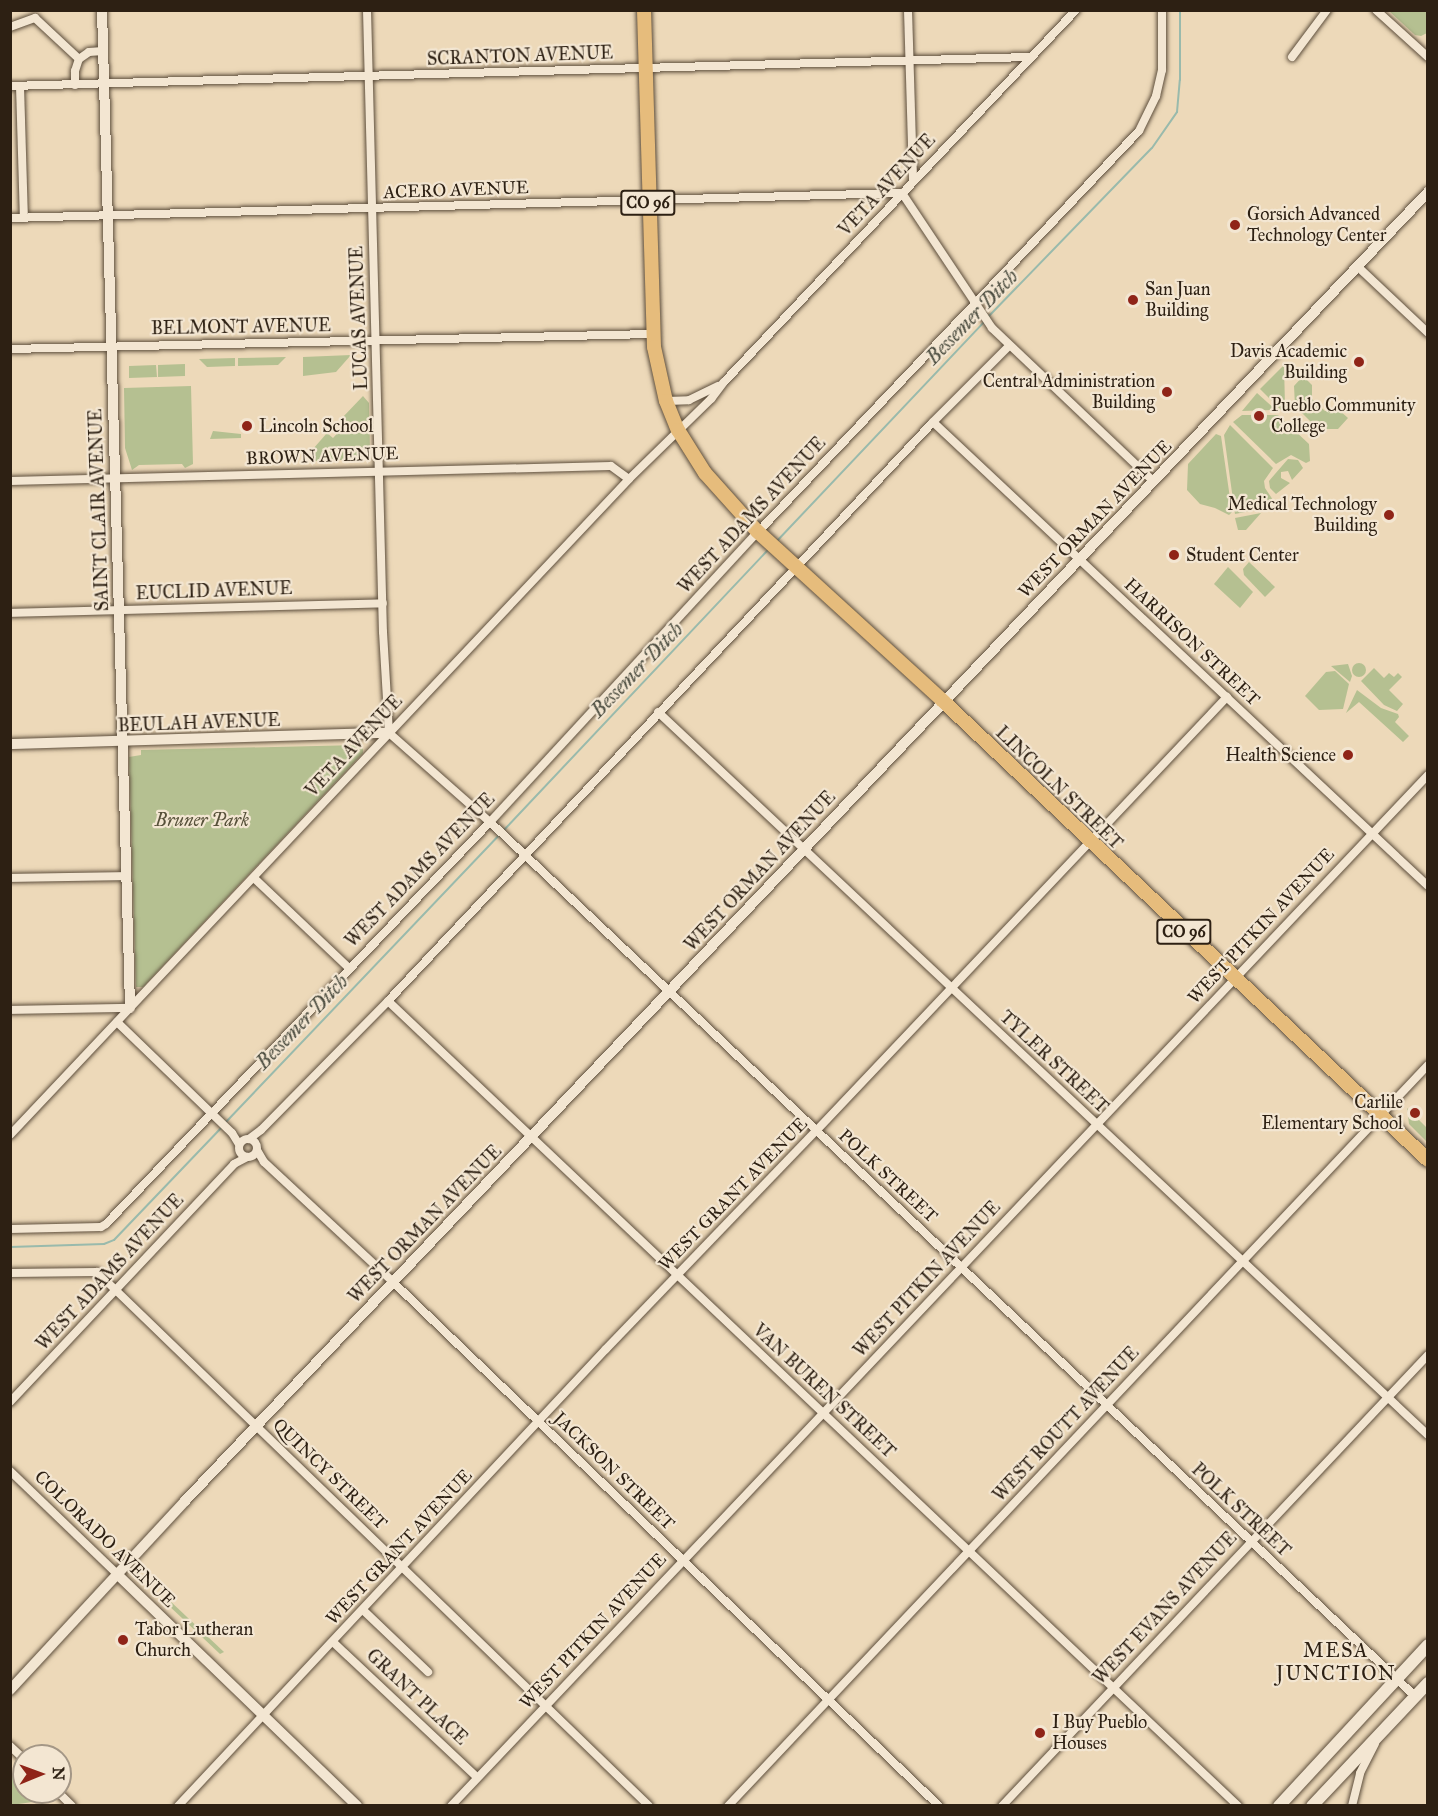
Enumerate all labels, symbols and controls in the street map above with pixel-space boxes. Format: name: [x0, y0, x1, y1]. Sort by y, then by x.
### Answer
street label: SCRANTON AVENUE: [427, 42, 613, 70]
street label: VETA AVENUE: [834, 129, 940, 241]
street label: ACERO AVENUE: [383, 177, 529, 203]
road number: CO 96: [620, 190, 676, 216]
place label: Gorsich Advanced Technology Center: [1247, 204, 1387, 246]
marker: Gorsich Advanced Technology Center: [1228, 218, 1242, 232]
street label: LUCAS AVENUE: [346, 246, 372, 390]
water label: Bessemer Ditch: [921, 265, 1023, 369]
place label: San Juan Building: [1145, 279, 1210, 322]
marker: San Juan Building: [1126, 293, 1140, 307]
street label: BELMONT AVENUE: [151, 315, 331, 339]
place label: Davis Academic Building: [1230, 341, 1347, 384]
marker: Davis Academic Building: [1352, 355, 1366, 369]
place label: Central Administration Building: [983, 371, 1155, 413]
marker: Central Administration Building: [1160, 385, 1174, 399]
place label: Pueblo Community College: [1271, 395, 1415, 438]
street label: SAINT CLAIR AVENUE: [85, 408, 113, 612]
marker: Pueblo Community College: [1252, 409, 1266, 423]
place label: Lincoln School: [259, 415, 373, 437]
marker: Lincoln School: [240, 419, 254, 433]
street label: WEST ADAMS AVENUE: [674, 432, 830, 598]
street label: WEST ORMAN AVENUE: [1014, 436, 1176, 602]
street label: BROWN AVENUE: [246, 443, 398, 469]
place label: Medical Technology Building: [1228, 494, 1377, 536]
marker: Medical Technology Building: [1382, 508, 1396, 522]
place label: Student Center: [1186, 544, 1299, 566]
marker: Student Center: [1167, 548, 1181, 562]
street label: HARRISON STREET: [1120, 574, 1264, 710]
street label: EUCLID AVENUE: [135, 577, 293, 605]
water label: Bessemer Ditch: [586, 618, 688, 722]
street label: VETA AVENUE: [301, 690, 407, 802]
street label: BEULAH AVENUE: [117, 709, 281, 737]
street label: LINCOLN STREET: [991, 722, 1127, 854]
place label: Health Science: [1225, 744, 1336, 766]
marker: Health Science: [1341, 748, 1355, 762]
street label: WEST ORMAN AVENUE: [680, 786, 840, 956]
street label: WEST ADAMS AVENUE: [341, 788, 499, 952]
park label: Bruner Park: [155, 809, 249, 831]
street label: WEST PITKIN AVENUE: [1183, 844, 1339, 1008]
road number: CO 96: [1156, 919, 1212, 945]
water label: Bessemer Ditch: [251, 970, 353, 1074]
street label: TYLER STREET: [995, 1006, 1113, 1118]
place label: Carlile Elementary School: [1261, 1092, 1403, 1134]
marker: Carlile Elementary School: [1408, 1106, 1422, 1120]
street label: WEST GRANT AVENUE: [654, 1113, 812, 1275]
street label: POLK STREET: [834, 1125, 942, 1227]
street label: WEST ORMAN AVENUE: [344, 1141, 506, 1307]
street label: WEST ADAMS AVENUE: [32, 1189, 188, 1355]
street label: WEST PITKIN AVENUE: [849, 1197, 1005, 1361]
street label: VAN BUREN STREET: [748, 1319, 900, 1463]
street label: WEST ROUTT AVENUE: [989, 1342, 1143, 1506]
street label: JACKSON STREET: [549, 1408, 679, 1534]
street label: QUINCY STREET: [268, 1414, 392, 1534]
street label: POLK STREET: [1187, 1459, 1295, 1561]
street label: WEST GRANT AVENUE: [321, 1465, 477, 1629]
street label: COLORADO AVENUE: [30, 1466, 180, 1612]
street label: WEST EVANS AVENUE: [1089, 1527, 1241, 1689]
street label: WEST PITKIN AVENUE: [515, 1549, 671, 1713]
place label: Tabor Lutheran Church: [135, 1619, 253, 1662]
marker: Tabor Lutheran Church: [116, 1633, 130, 1647]
district label: MESA JUNCTION: [1276, 1639, 1396, 1686]
street label: GRANT PLACE: [362, 1645, 472, 1749]
place label: I Buy Pueblo Houses: [1052, 1712, 1147, 1754]
marker: I Buy Pueblo Houses: [1033, 1726, 1047, 1740]
north arrow: [12, 1744, 72, 1804]
text: N: [49, 1767, 68, 1781]

